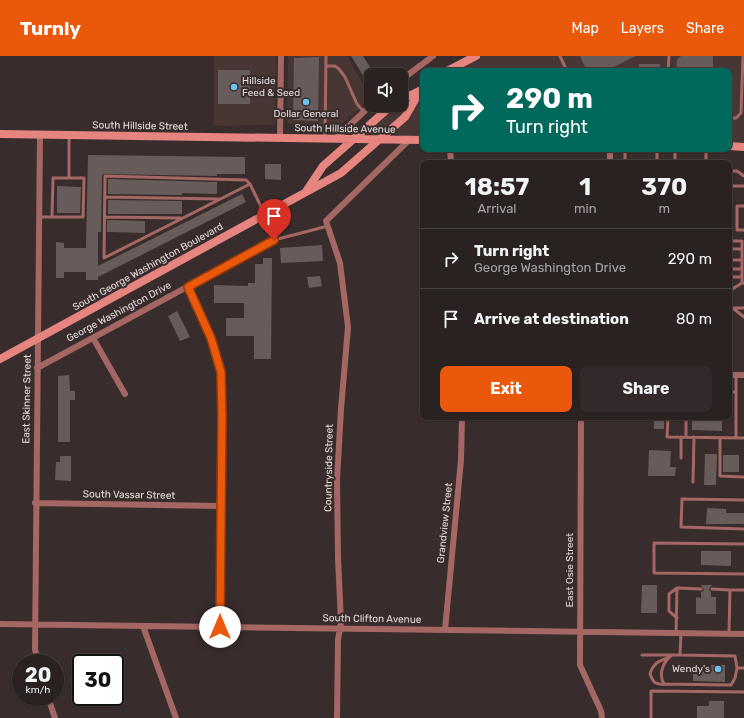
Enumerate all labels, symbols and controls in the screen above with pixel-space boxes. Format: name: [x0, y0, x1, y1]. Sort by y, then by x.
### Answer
text: Turnly: [20, 17, 81, 40]
text: Map: [572, 20, 599, 37]
text: Layers: [621, 20, 664, 37]
text: Share: [686, 20, 724, 37]
map controls: [364, 68, 408, 112]
button: sound: [364, 68, 408, 112]
place label: Hillside Feed & Seed: [242, 75, 300, 99]
marker: Hillside Feed & Seed: [229, 82, 239, 92]
text: 290 m: [506, 82, 593, 115]
icon: right: [440, 84, 492, 136]
marker: Dollar General: [301, 97, 311, 107]
place label: Dollar General: [274, 108, 338, 120]
text: Turn right: [506, 116, 588, 138]
street label: South Hillside Street: [92, 119, 188, 133]
street label: South Hillside Avenue: [294, 122, 396, 136]
text: 18:57: [465, 173, 529, 201]
text: 1: [579, 173, 591, 201]
text: 370: [641, 173, 687, 201]
pin: [257, 199, 291, 240]
text: Arrival: [477, 201, 517, 216]
text: min: [574, 201, 597, 216]
text: m: [659, 201, 670, 216]
icon: arrive: [263, 205, 285, 227]
street label: South George Washington Boulevard: [71, 221, 225, 313]
text: Turn right: [474, 242, 549, 260]
icon: right: [440, 248, 462, 270]
text: 290 m: [668, 250, 712, 268]
text: George Washington Drive: [474, 260, 626, 275]
street label: George Washington Drive: [65, 279, 174, 345]
icon: arrive: [440, 308, 462, 330]
text: Arrive at destination: [474, 310, 629, 328]
text: 80 m: [676, 310, 712, 328]
street label: East Skinner Street: [20, 354, 34, 444]
button: Exit: [440, 366, 572, 412]
button: Share: [580, 366, 712, 412]
street label: Countryside Street: [322, 424, 336, 512]
street label: Grandview Street: [435, 482, 455, 564]
street label: South Vassar Street: [83, 488, 175, 502]
street label: East Osie Street: [564, 533, 576, 607]
position arrow: [199, 606, 241, 648]
street label: South Clifton Avenue: [323, 612, 422, 626]
speed limit sign: 30: [72, 654, 124, 706]
text: 20: [25, 663, 51, 687]
place label: Wendy's: [672, 663, 710, 675]
marker: Wendy's: [713, 664, 723, 674]
text: km/h: [26, 684, 50, 696]

